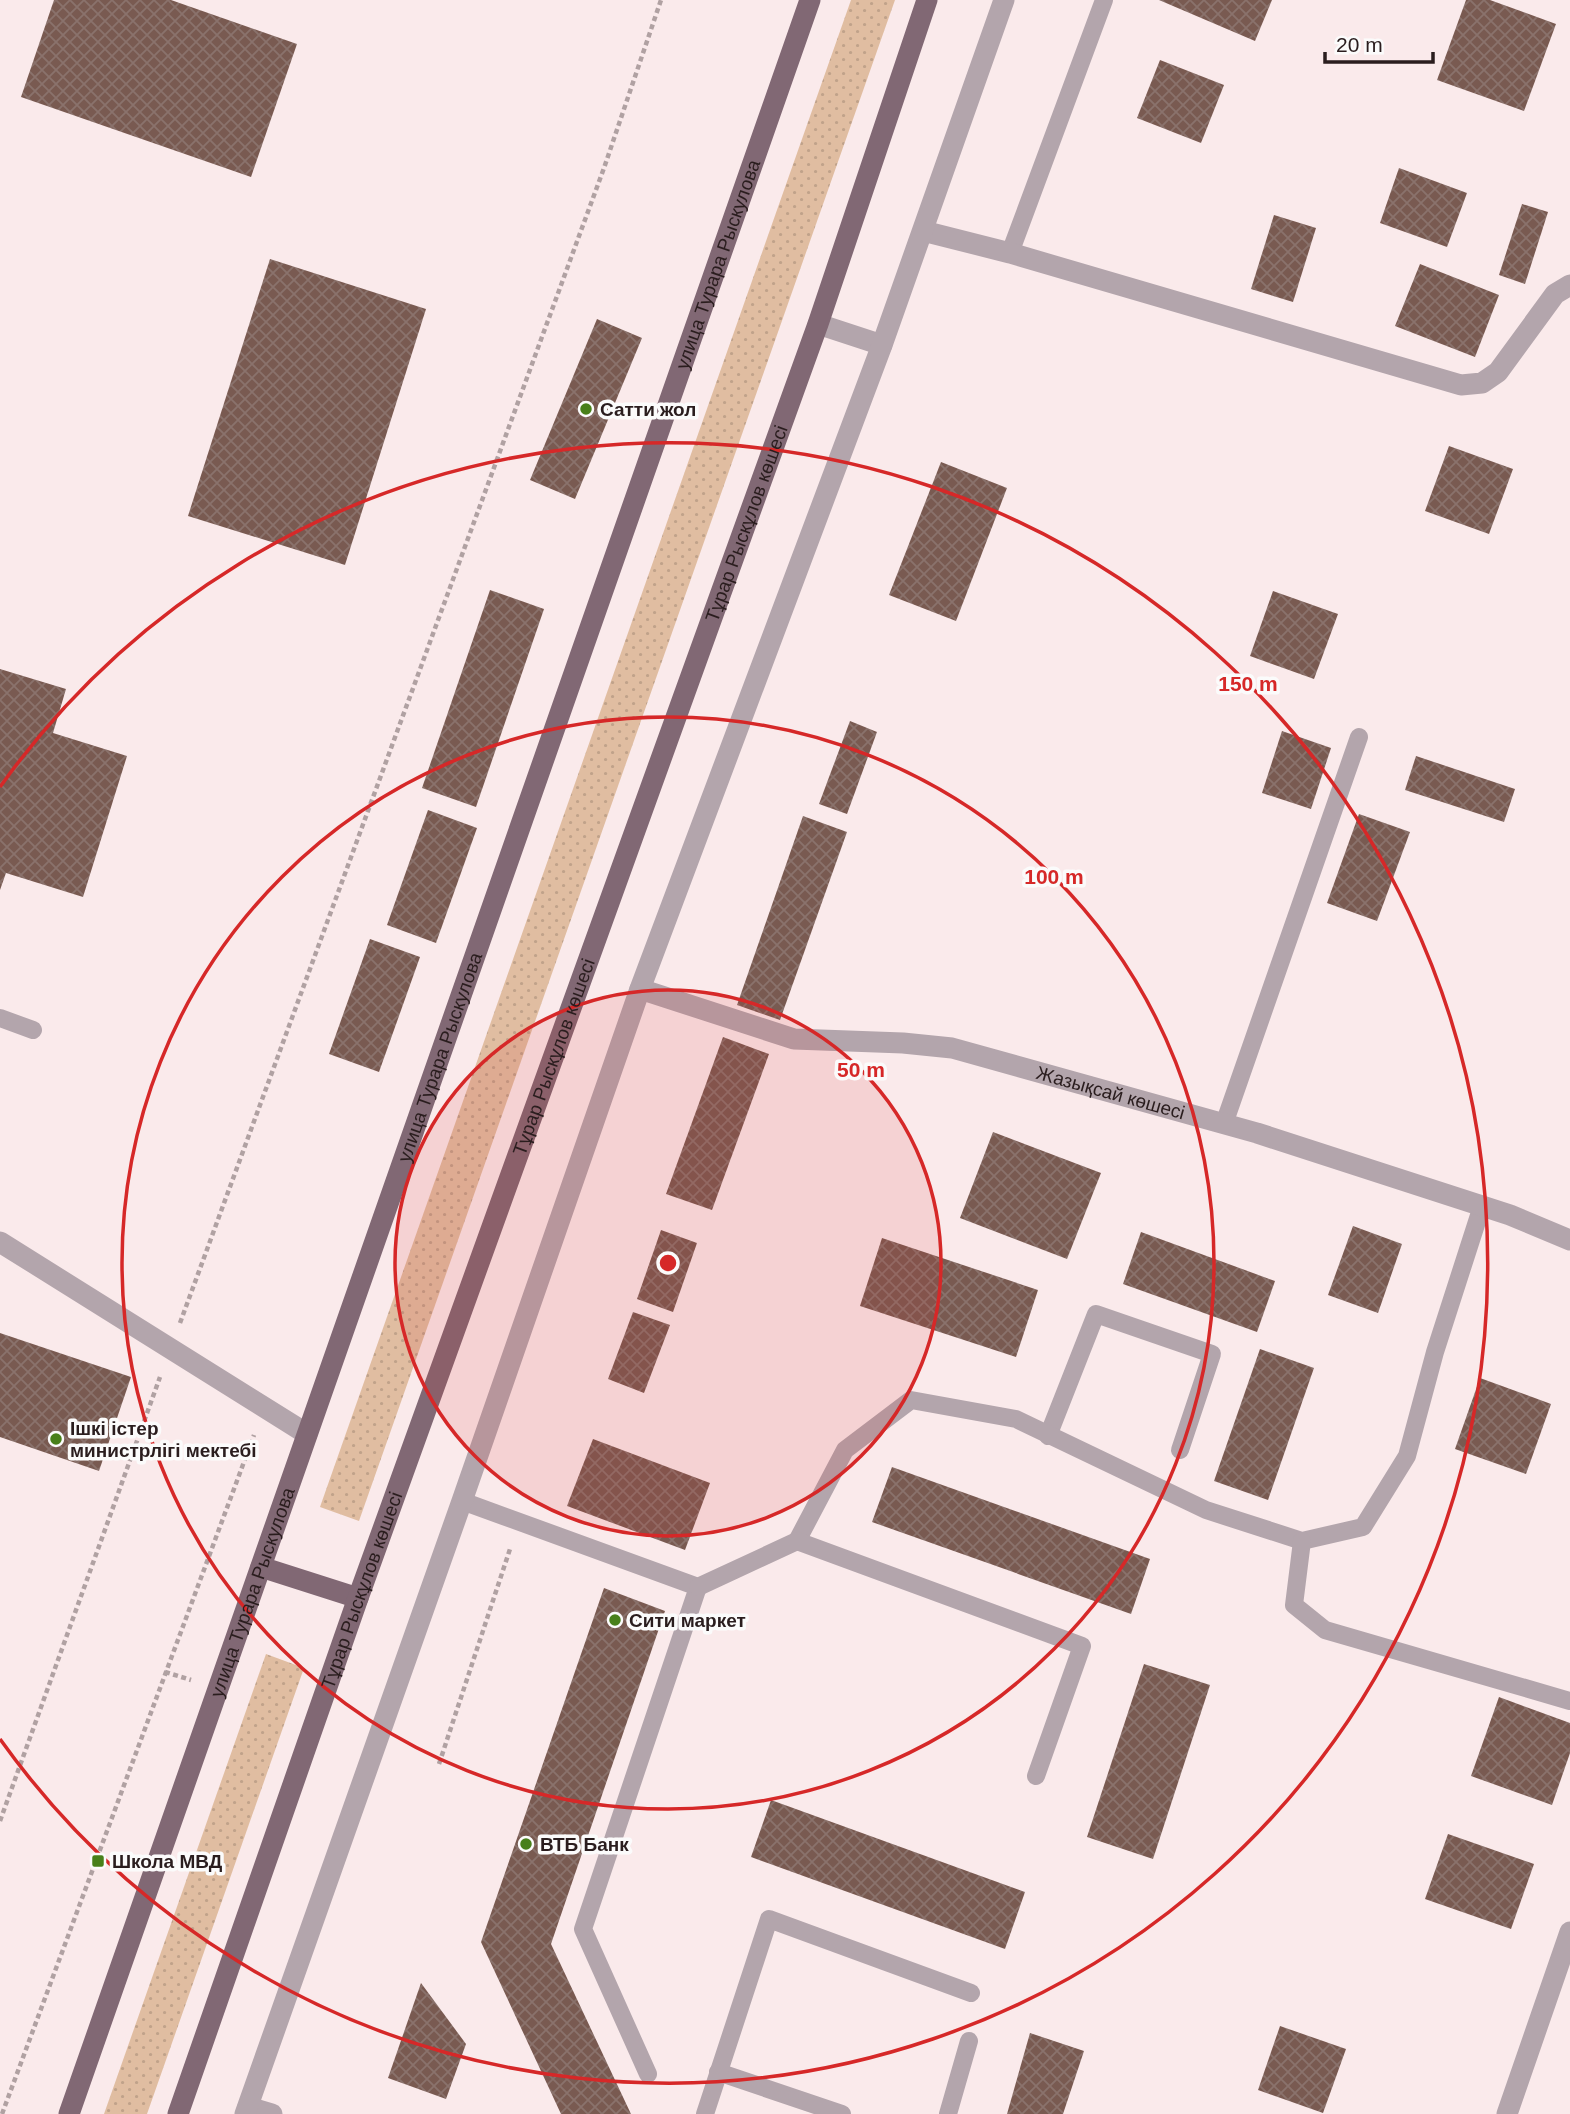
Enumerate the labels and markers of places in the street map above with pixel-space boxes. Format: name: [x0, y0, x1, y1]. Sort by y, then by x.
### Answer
place label: Сатти жол: [600, 399, 696, 420]
marker: Сатти жол: [578, 401, 594, 417]
centre of rings: [656, 1251, 680, 1275]
place label: Ішкі істер министрлігі мектебі: [70, 1418, 256, 1461]
marker: Ішкі істер министрлігі мектебі: [48, 1431, 64, 1447]
place label: Сити маркет: [629, 1610, 746, 1631]
marker: Сити маркет: [607, 1612, 623, 1628]
place label: ВТБ Банк: [540, 1834, 629, 1855]
marker: ВТБ Банк: [518, 1836, 534, 1852]
place label: Школа МВД: [112, 1851, 223, 1872]
marker: Школа МВД: [90, 1853, 106, 1869]

